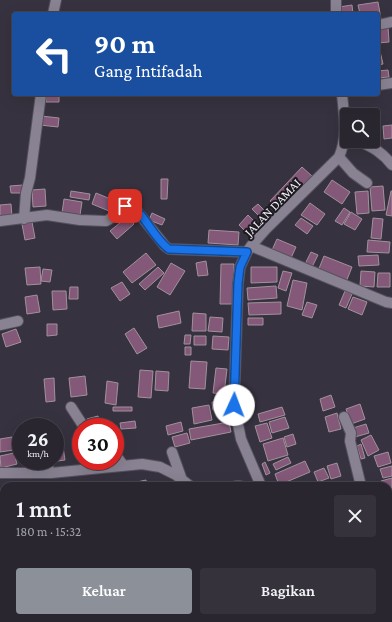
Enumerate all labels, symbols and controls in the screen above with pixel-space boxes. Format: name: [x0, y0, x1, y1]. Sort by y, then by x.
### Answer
icon: left: [28, 28, 80, 80]
text: 90 m: [94, 28, 155, 59]
text: Gang Intifadah: [94, 61, 202, 81]
map controls: [340, 108, 380, 148]
button: search: [340, 108, 380, 148]
street label: JALAN DAMAI: [240, 175, 304, 240]
pin: [108, 189, 142, 223]
icon: arrive: [114, 195, 136, 217]
position arrow: [213, 384, 255, 426]
speed limit sign: 30: [72, 418, 124, 470]
text: 26: [27, 428, 49, 450]
text: km/h: [27, 448, 49, 459]
text: 1 mnt: [16, 495, 71, 522]
button: close: [334, 495, 376, 537]
text: 180 m · 15:32: [16, 524, 81, 539]
button: Keluar: [16, 568, 192, 614]
button: Bagikan: [200, 568, 376, 614]

